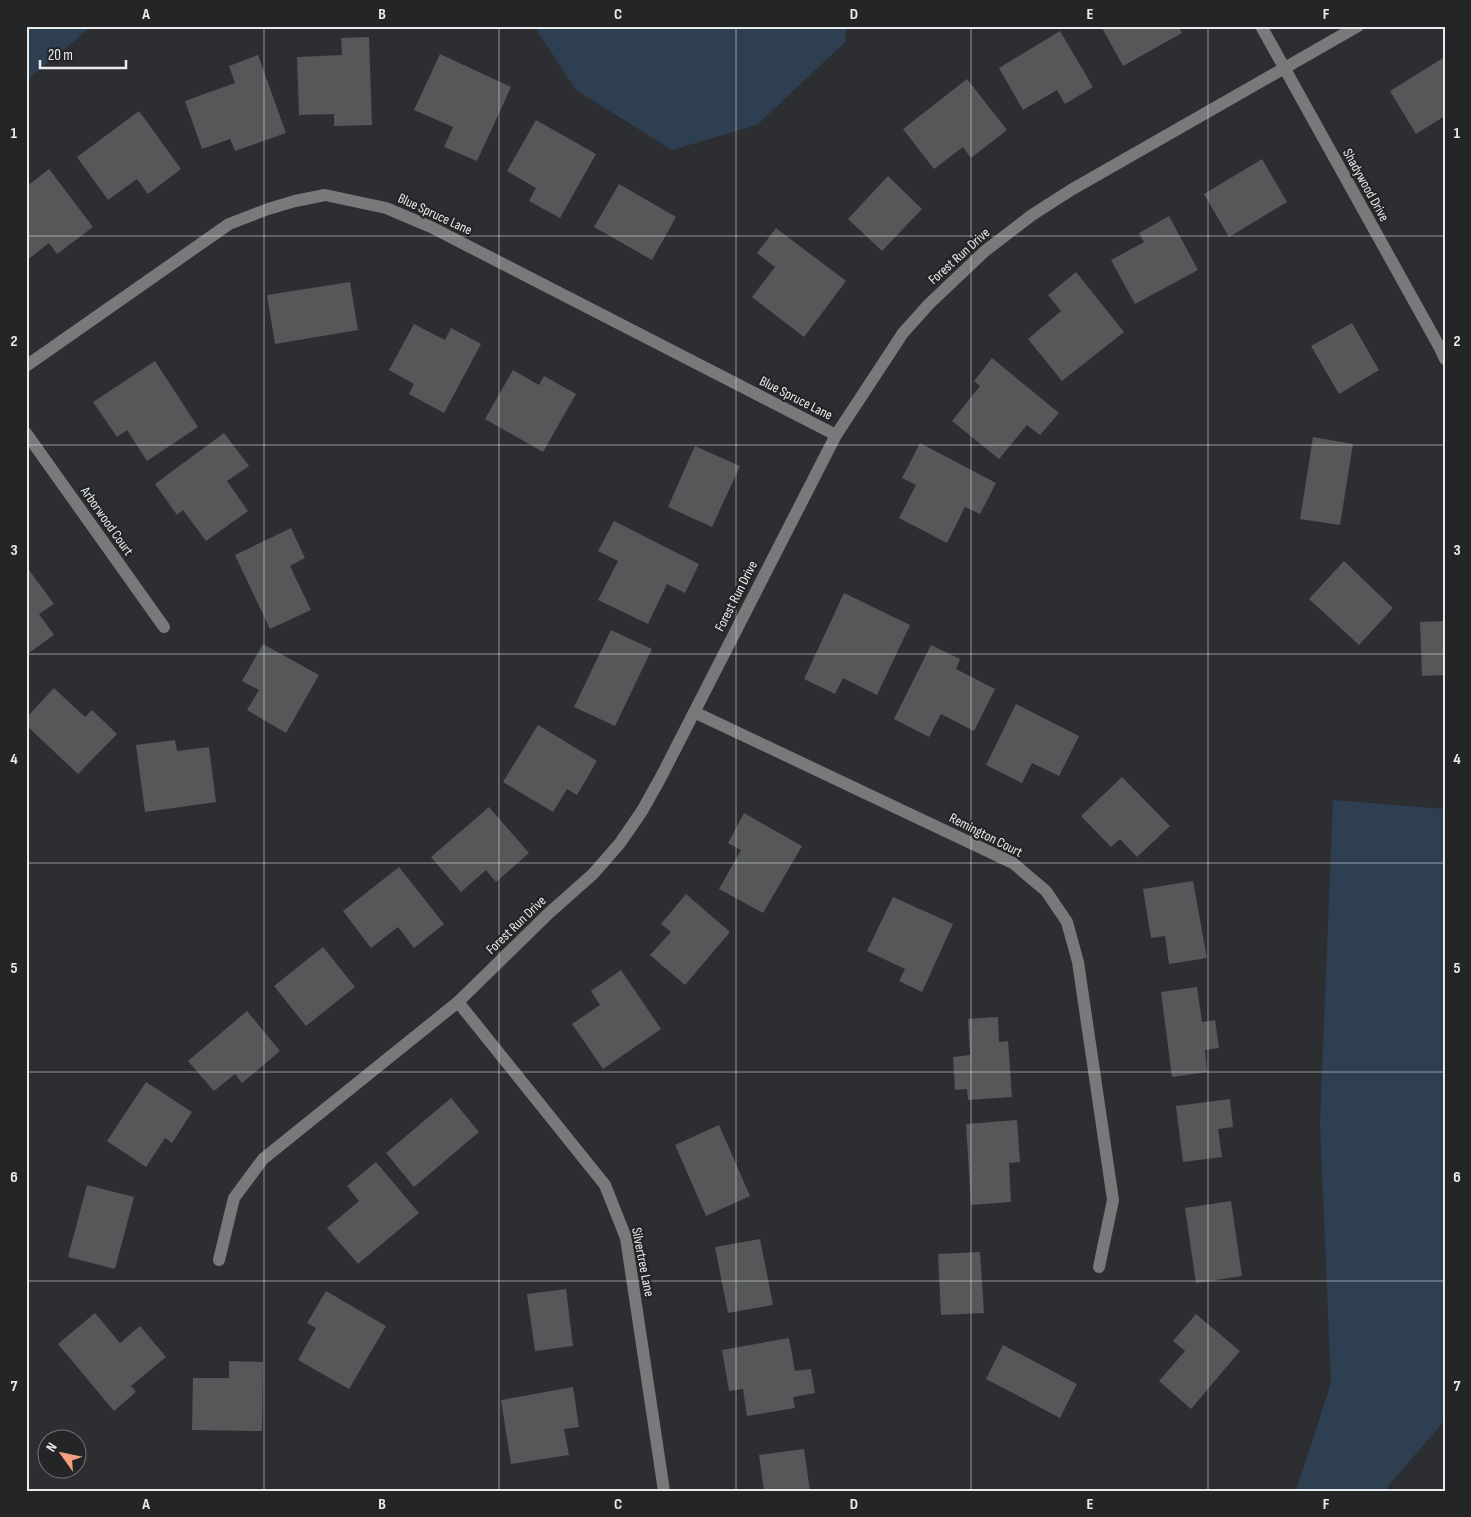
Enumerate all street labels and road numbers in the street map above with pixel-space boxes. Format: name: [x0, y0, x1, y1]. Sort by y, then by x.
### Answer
street label: Shadywood Drive: [1339, 146, 1393, 224]
street label: Blue Spruce Lane: [395, 189, 475, 239]
street label: Forest Run Drive: [925, 224, 993, 288]
street label: Blue Spruce Lane: [757, 372, 835, 424]
street label: Arborwood Court: [76, 482, 137, 559]
street label: Forest Run Drive: [711, 558, 761, 634]
street label: Remington Court: [946, 809, 1026, 861]
street label: Forest Run Drive: [482, 892, 550, 958]
street label: Silvertree Lane: [628, 1226, 658, 1298]

